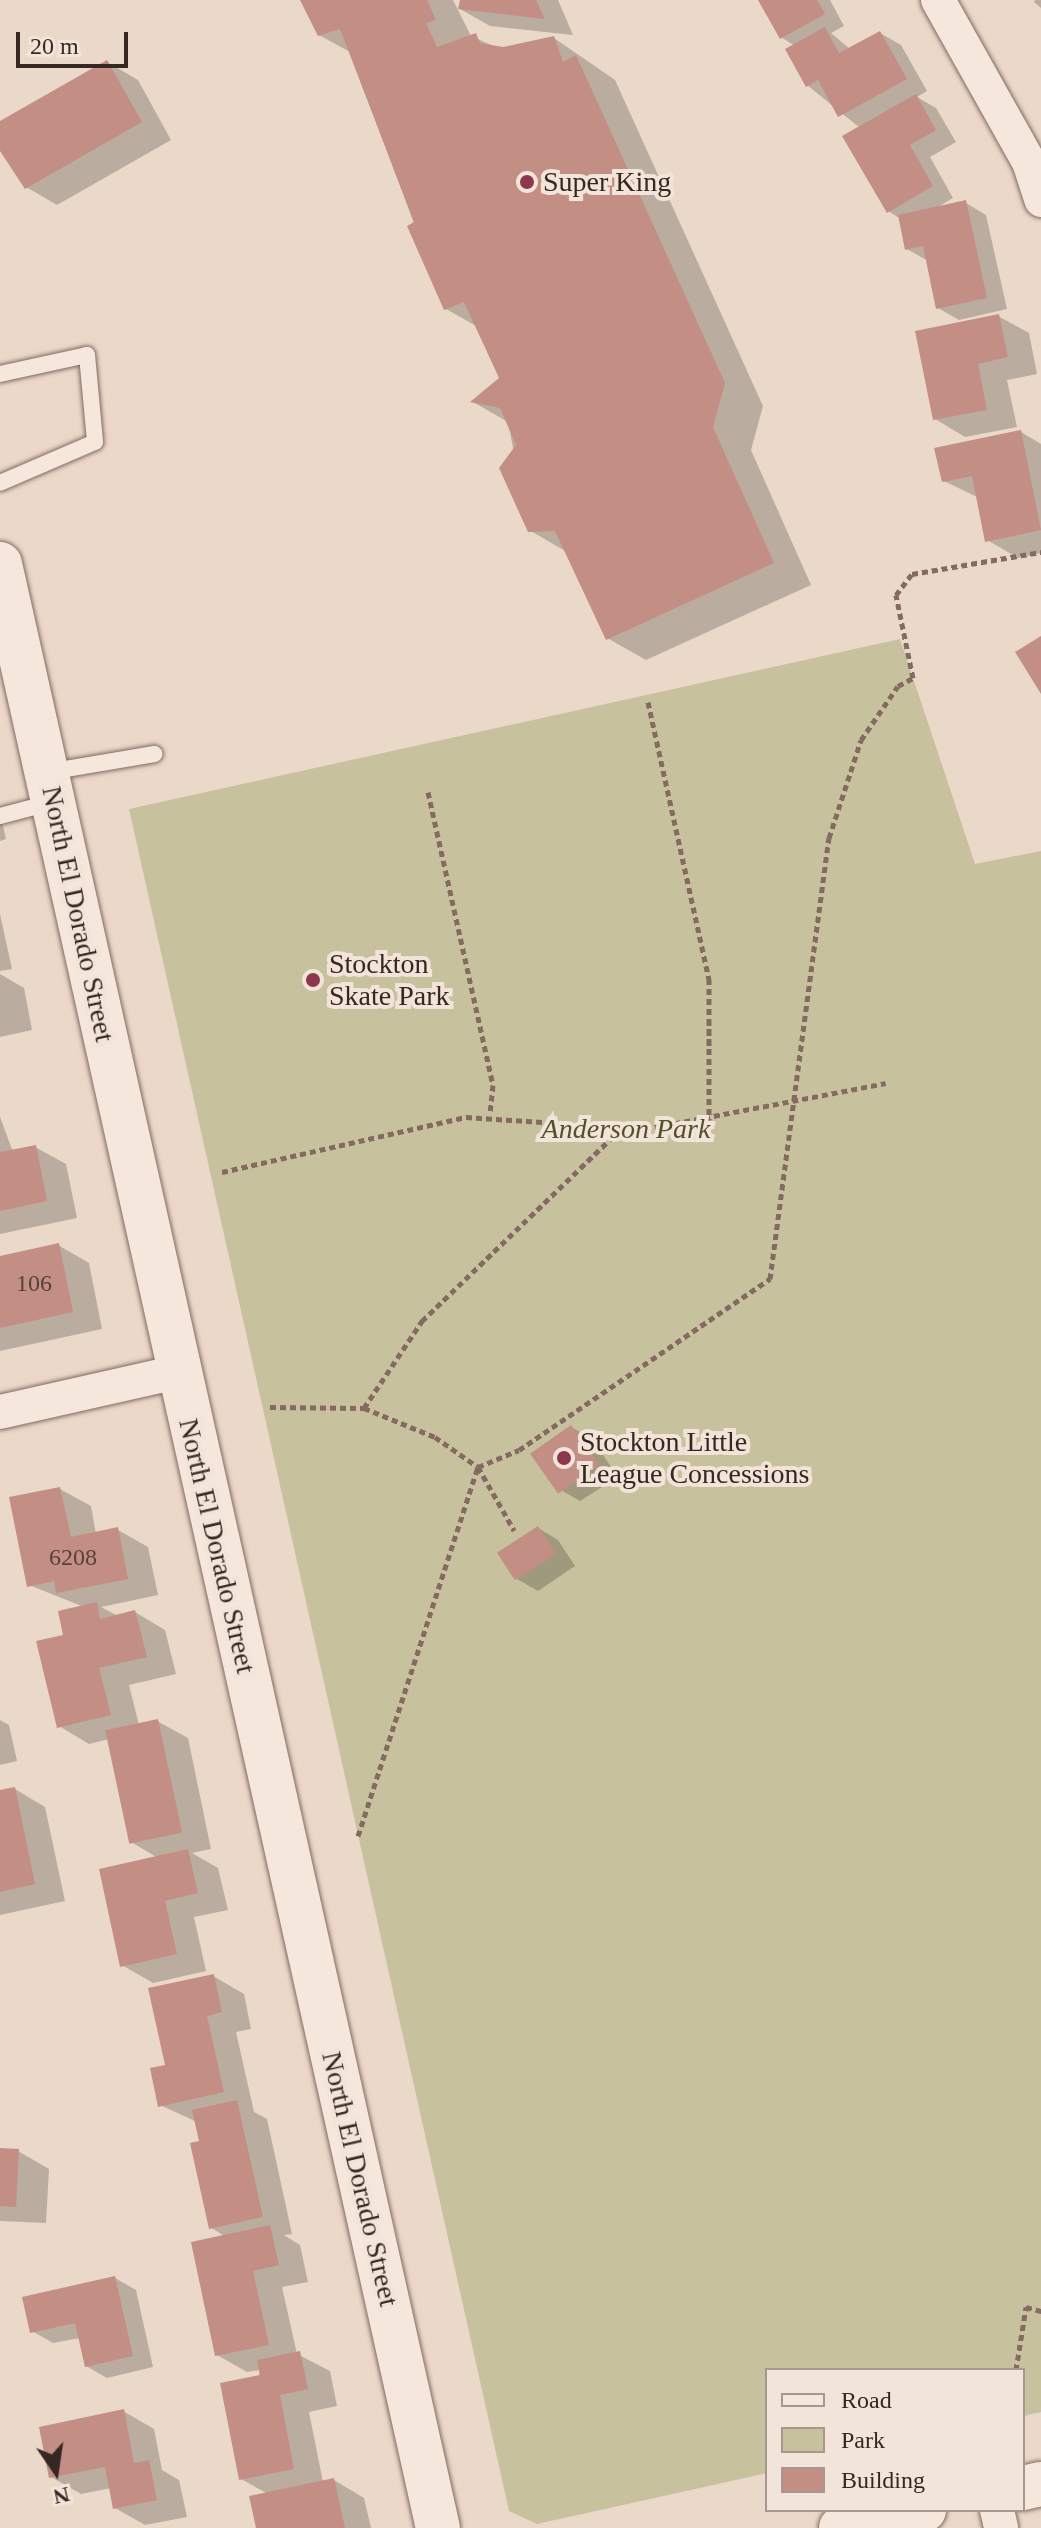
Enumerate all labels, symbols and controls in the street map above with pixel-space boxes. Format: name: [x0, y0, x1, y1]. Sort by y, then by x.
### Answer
scale bar: [20, 16, 132, 66]
text: 20 m: [30, 33, 79, 59]
place label: Super King: [543, 165, 671, 199]
marker: Super King: [518, 173, 536, 191]
street label: North El Dorado Street: [34, 783, 122, 1045]
place label: Stockton Skate Park: [329, 947, 450, 1013]
marker: Stockton Skate Park: [304, 971, 322, 989]
park label: Anderson Park: [542, 1112, 710, 1146]
house number: 106: [16, 1270, 52, 1298]
street label: North El Dorado Street: [171, 1415, 263, 1677]
place label: Stockton Little League Concessions: [580, 1425, 809, 1491]
marker: Stockton Little League Concessions: [555, 1449, 573, 1467]
house number: 6208: [49, 1544, 97, 1572]
street label: North El Dorado Street: [314, 2048, 406, 2310]
legend: [765, 2368, 1025, 2512]
text: Road: [841, 2387, 892, 2413]
text: Park: [841, 2427, 885, 2453]
north arrow: [16, 2432, 96, 2512]
text: Building: [841, 2467, 925, 2493]
text: N: [51, 2482, 72, 2510]

